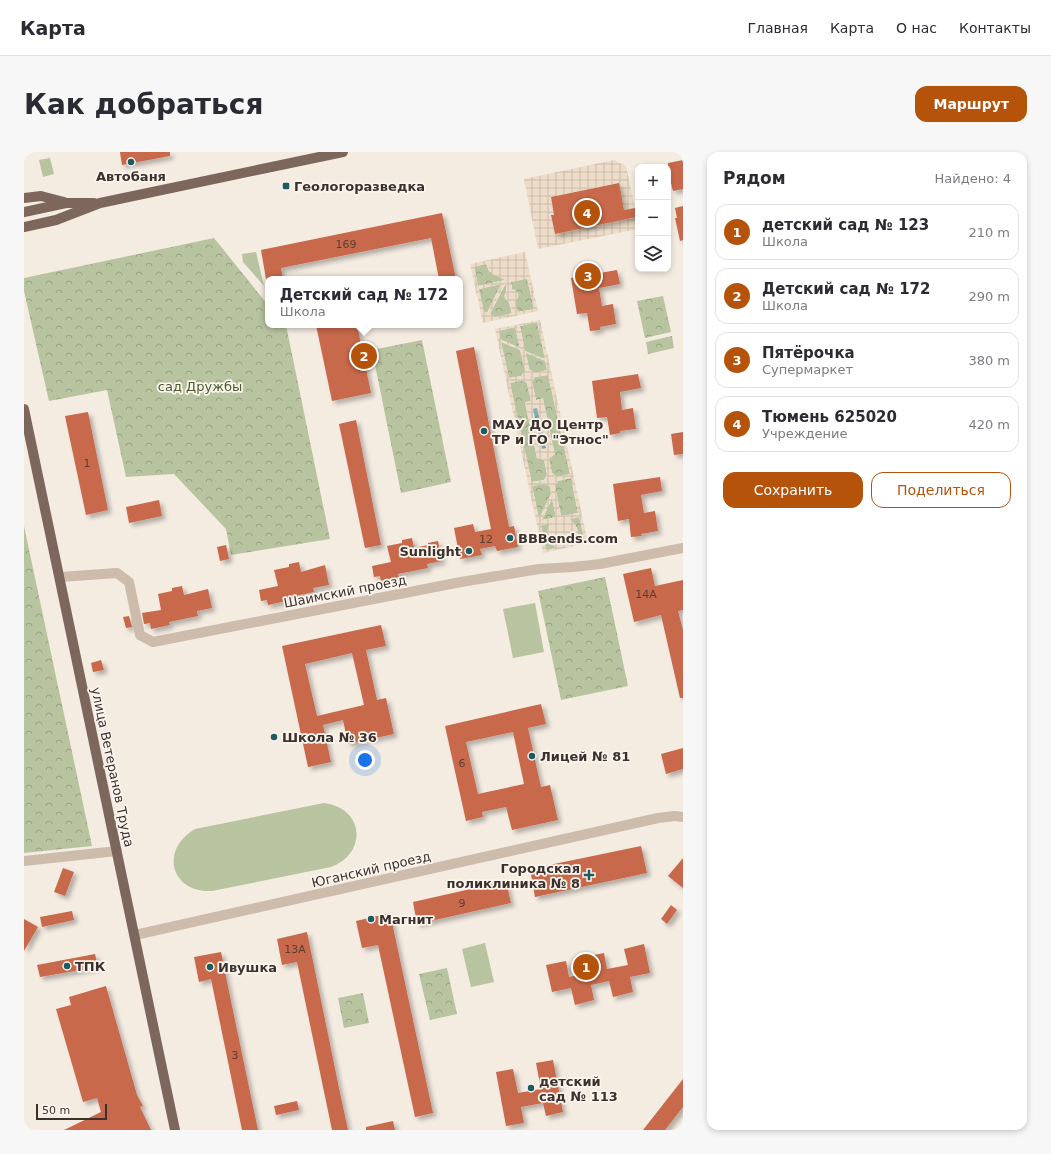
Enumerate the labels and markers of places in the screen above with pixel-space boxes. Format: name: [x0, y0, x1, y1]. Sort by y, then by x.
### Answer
marker: Автобаня: [126, 157, 136, 167]
place label: Автобаня: [96, 169, 166, 184]
place label: Геологоразведка: [294, 179, 425, 194]
marker: Геологоразведка: [281, 181, 291, 191]
pin: 4: [574, 198, 600, 228]
pin: 3: [575, 261, 601, 291]
pin: 2: [351, 341, 377, 371]
place label: МАУ ДО Центр ТР и ГО "Этнос": [492, 417, 609, 447]
marker: МАУ ДО Центр ТР и ГО "Этнос": [479, 426, 489, 436]
place label: BBBends.com: [518, 531, 618, 546]
marker: BBBends.com: [505, 533, 515, 543]
place label: Sunlight: [399, 544, 461, 559]
marker: Sunlight: [464, 546, 474, 556]
place label: Школа № 36: [282, 730, 377, 745]
marker: Школа № 36: [269, 732, 279, 742]
place label: Лицей № 81: [540, 749, 630, 764]
marker: Лицей № 81: [527, 751, 537, 761]
place label: Городская поликлиника № 8: [447, 861, 580, 891]
marker: Городская поликлиника № 8: [583, 869, 595, 881]
place label: Магнит: [379, 912, 434, 927]
marker: Магнит: [366, 914, 376, 924]
pin: 1: [573, 952, 599, 982]
place label: ТПК: [75, 959, 106, 974]
place label: Ивушка: [218, 960, 277, 975]
marker: ТПК: [62, 961, 72, 971]
marker: Ивушка: [205, 962, 215, 972]
place label: детский сад № 113: [539, 1074, 618, 1104]
marker: детский сад № 113: [526, 1083, 536, 1093]

